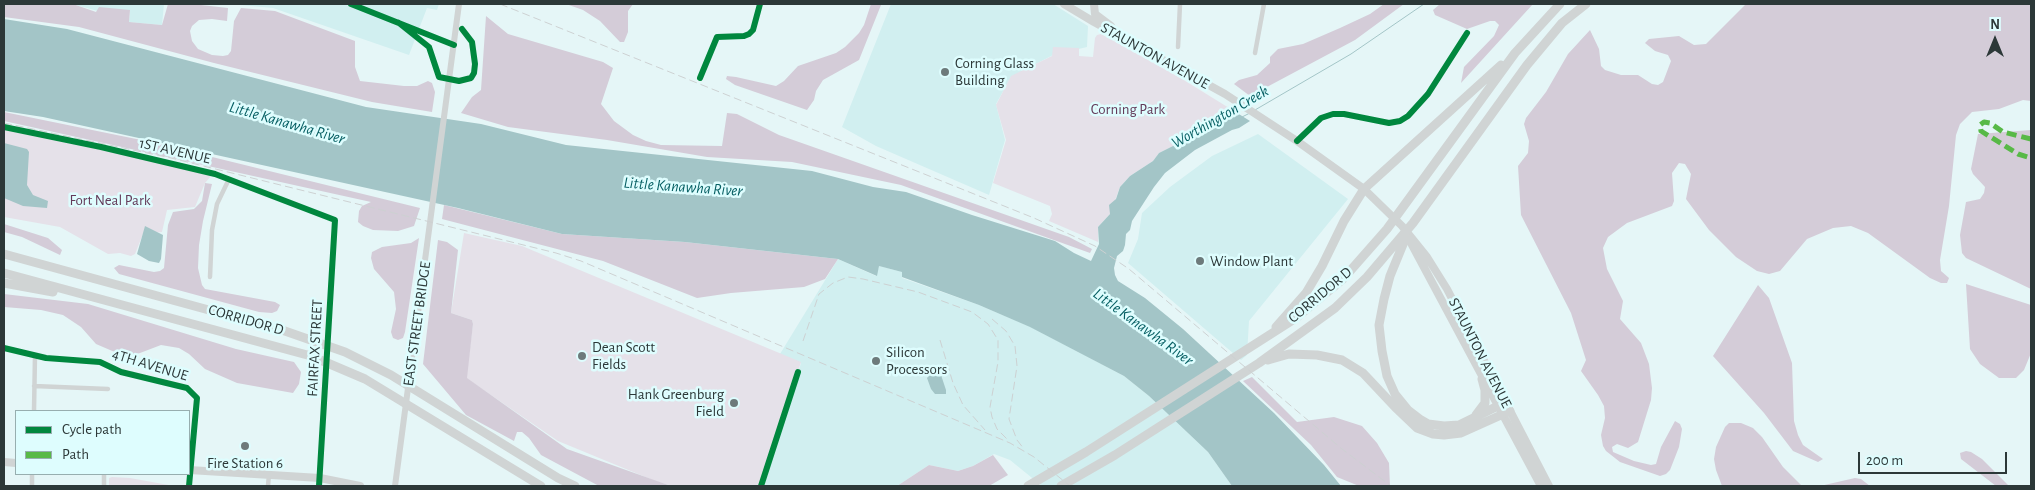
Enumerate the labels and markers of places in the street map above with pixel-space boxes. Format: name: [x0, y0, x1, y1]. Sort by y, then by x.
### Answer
place label: Corning Glass Building: [955, 54, 1034, 89]
marker: Corning Glass Building: [939, 66, 951, 78]
place label: Window Plant: [1210, 252, 1293, 270]
marker: Window Plant: [1194, 255, 1206, 267]
place label: Dean Scott Fields: [592, 338, 655, 373]
place label: Silicon Processors: [886, 343, 947, 378]
marker: Dean Scott Fields: [576, 350, 588, 362]
marker: Silicon Processors: [870, 355, 882, 367]
place label: Hank Greenburg Field: [628, 385, 724, 420]
marker: Hank Greenburg Field: [728, 397, 740, 409]
marker: Fire Station 6: [239, 440, 251, 452]
place label: Fire Station 6: [207, 454, 283, 472]

